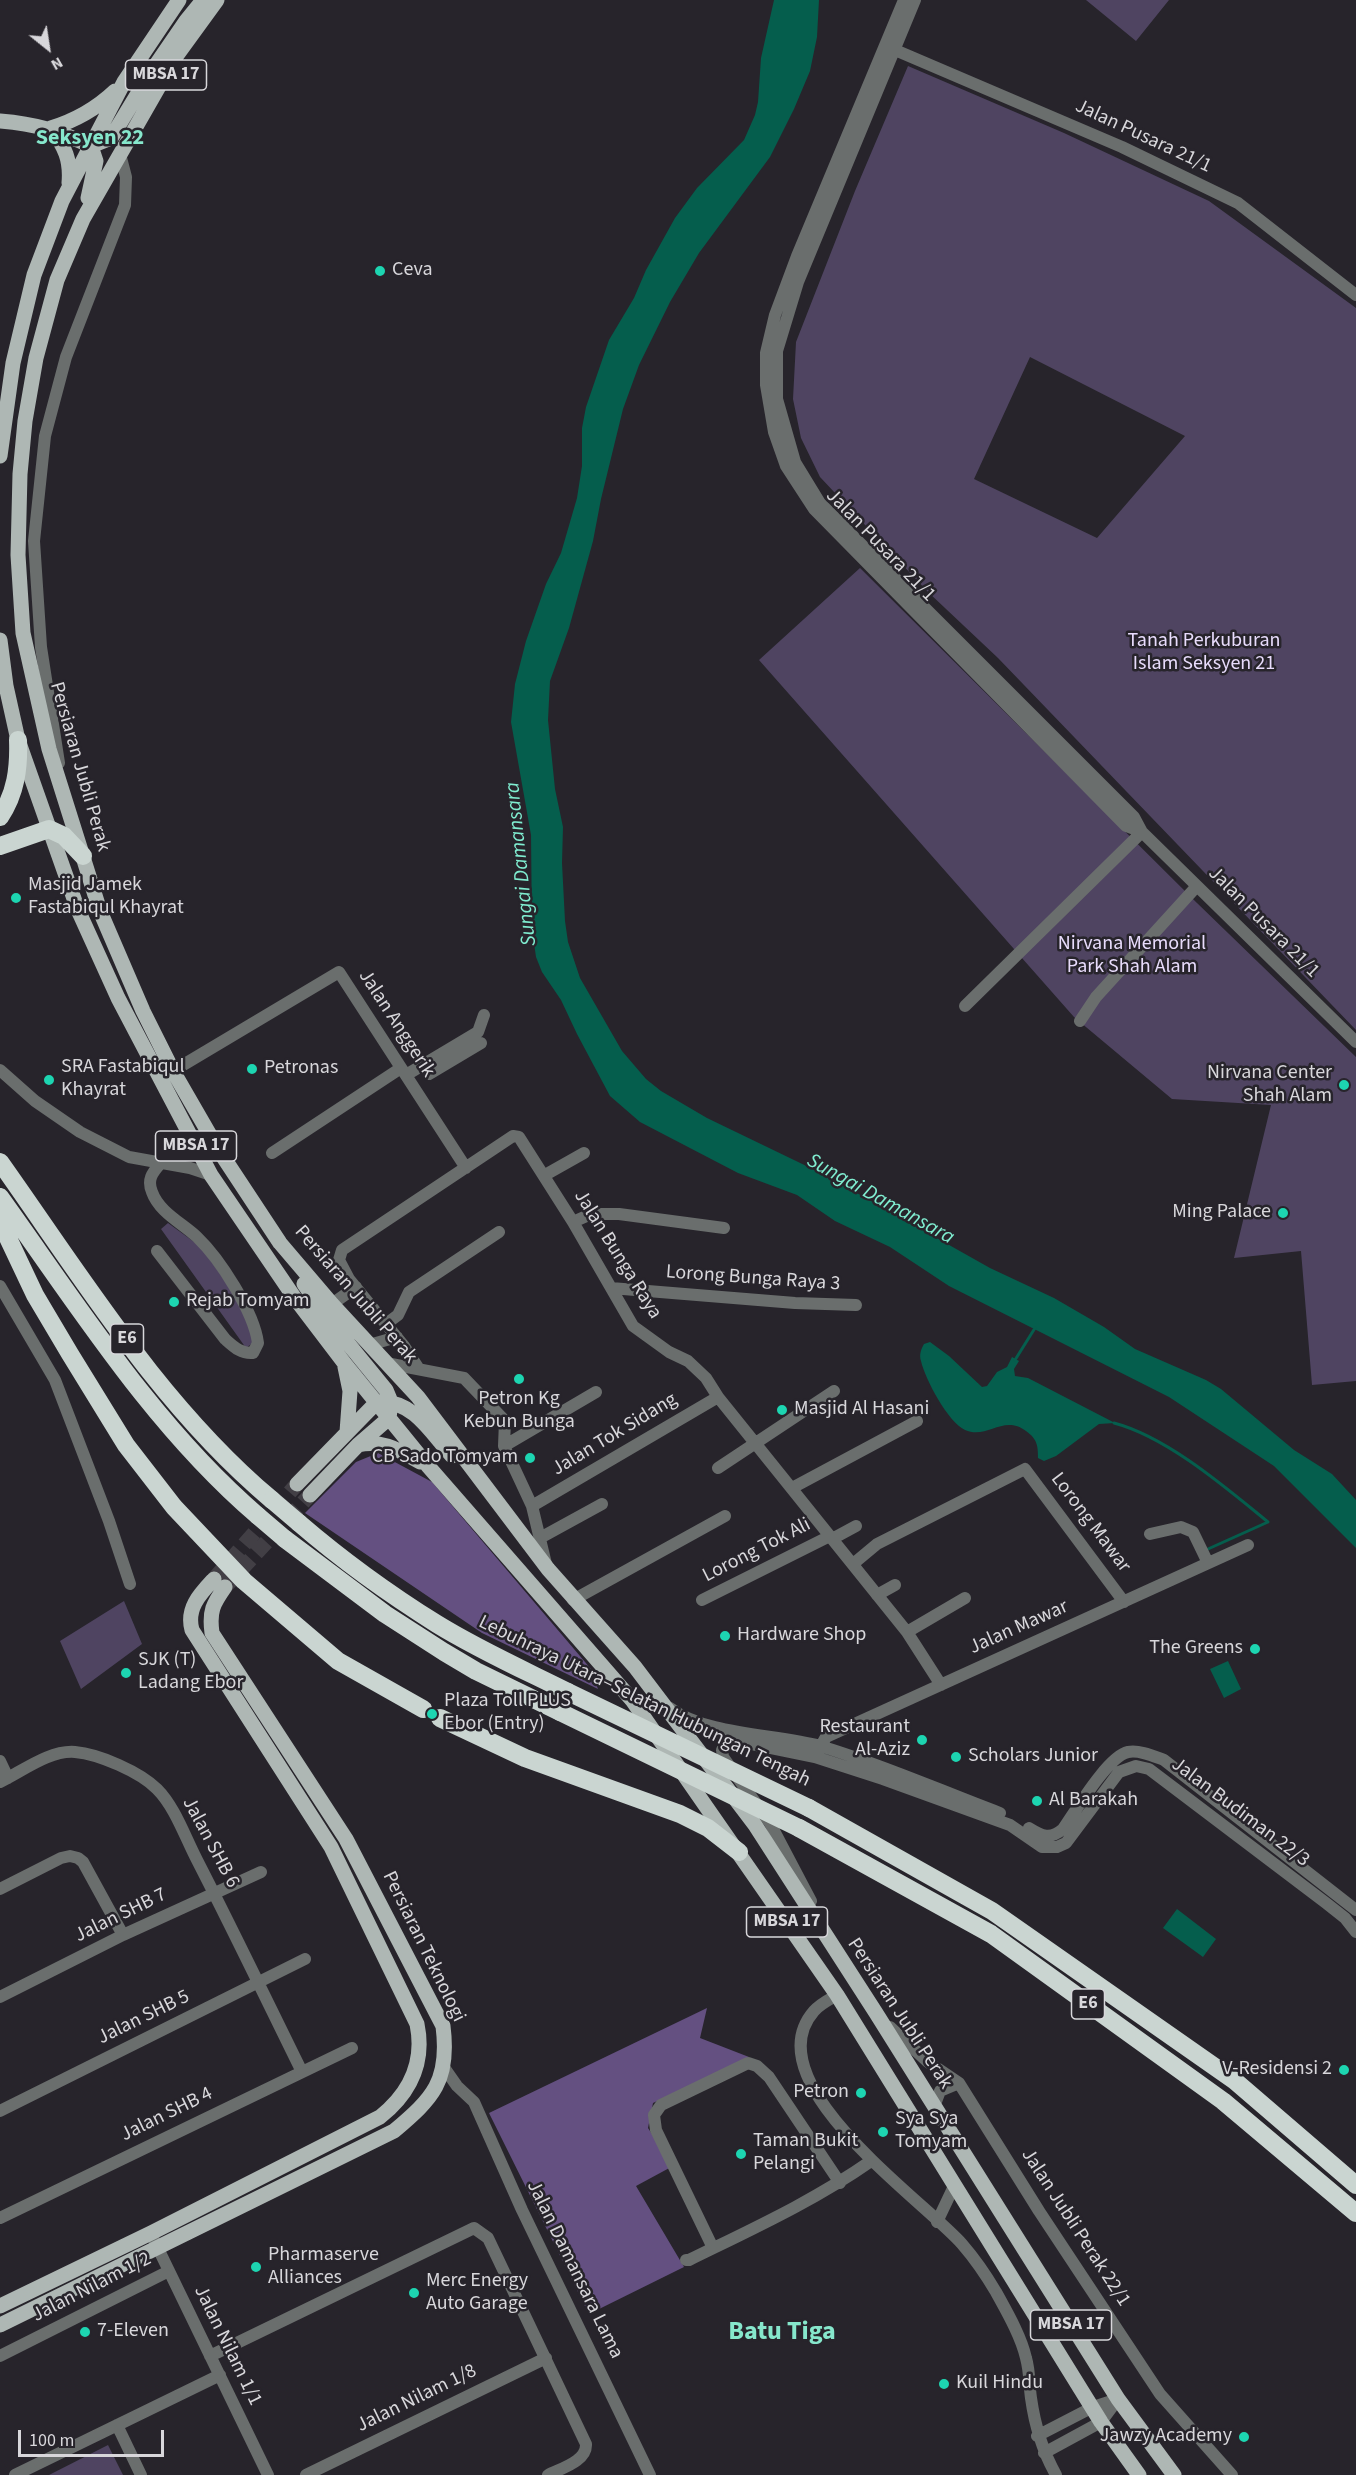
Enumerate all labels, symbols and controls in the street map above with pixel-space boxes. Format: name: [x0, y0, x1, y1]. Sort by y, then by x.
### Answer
north arrow: [18, 18, 78, 78]
text: N: [47, 51, 67, 76]
road number: MBSA 17: [126, 60, 207, 90]
street label: Jalan Pusara 21/1: [1071, 95, 1215, 179]
district label: Seksyen 22: [36, 126, 144, 152]
place label: Ceva: [392, 259, 432, 283]
marker: Ceva: [373, 264, 387, 278]
street label: Jalan Pusara 21/1: [820, 485, 940, 607]
park label: Tanah Perkuburan Islam Seksyen 21: [1128, 630, 1280, 677]
street label: Persiaran Jubli Perak: [43, 679, 115, 855]
water label: Sungai Damansara: [501, 781, 543, 947]
street label: Jalan Pusara 21/1: [1202, 862, 1324, 984]
place label: Masjid Jamek Fastabiqul Khayrat: [28, 874, 184, 921]
marker: Masjid Jamek Fastabiqul Khayrat: [9, 891, 23, 905]
park label: Nirvana Memorial Park Shah Alam: [1058, 933, 1206, 980]
street label: Jalan Anggerik: [352, 966, 440, 1082]
place label: SRA Fastabiqul Khayrat: [61, 1056, 185, 1103]
place label: Petronas: [264, 1057, 338, 1081]
marker: Petronas: [245, 1062, 259, 1076]
place label: Nirvana Center Shah Alam: [1207, 1062, 1332, 1109]
marker: SRA Fastabiqul Khayrat: [42, 1073, 56, 1087]
marker: Nirvana Center Shah Alam: [1337, 1078, 1351, 1092]
road number: MBSA 17: [156, 1131, 236, 1161]
water label: Sungai Damansara: [802, 1149, 958, 1251]
street label: Jalan Bunga Raya: [568, 1186, 666, 1324]
place label: Ming Palace: [1172, 1201, 1271, 1225]
marker: Ming Palace: [1276, 1206, 1290, 1220]
street label: Persiaran Jubli Perak: [288, 1221, 422, 1369]
street label: Lorong Bunga Raya 3: [665, 1261, 841, 1297]
place label: Rejab Tomyam: [186, 1290, 310, 1314]
marker: Rejab Tomyam: [167, 1295, 181, 1309]
road number: E6: [110, 1324, 144, 1354]
marker: Petron Kg Kebun Bunga: [512, 1372, 526, 1386]
place label: Petron Kg Kebun Bunga: [463, 1388, 575, 1435]
street label: Jalan Tok Sidang: [548, 1388, 682, 1482]
place label: Masjid Al Hasani: [794, 1398, 929, 1422]
marker: Masjid Al Hasani: [775, 1403, 789, 1417]
place label: CB Sado Tomyam: [372, 1446, 518, 1470]
marker: CB Sado Tomyam: [523, 1451, 537, 1465]
street label: Lorong Mawar: [1045, 1468, 1135, 1578]
street label: Lorong Tok Ali: [699, 1514, 815, 1588]
street label: Jalan Mawar: [966, 1596, 1072, 1660]
street label: Lebuhraya Utara–Selatan Hubungan Tengah: [474, 1611, 814, 1793]
place label: Hardware Shop: [737, 1624, 866, 1648]
marker: Hardware Shop: [718, 1629, 732, 1643]
place label: The Greens: [1149, 1637, 1243, 1661]
marker: The Greens: [1248, 1642, 1262, 1656]
place label: SJK (T) Ladang Ebor: [138, 1649, 243, 1696]
marker: SJK (T) Ladang Ebor: [119, 1666, 133, 1680]
place label: Plaza Toll PLUS Ebor (Entry): [444, 1690, 571, 1737]
marker: Plaza Toll PLUS Ebor (Entry): [425, 1707, 439, 1721]
place label: Restaurant Al-Aziz: [819, 1716, 910, 1763]
marker: Restaurant Al-Aziz: [915, 1733, 929, 1747]
place label: Scholars Junior: [968, 1745, 1098, 1769]
marker: Scholars Junior: [949, 1750, 963, 1764]
street label: Jalan Budiman 22/3: [1166, 1753, 1314, 1873]
place label: Al Barakah: [1049, 1789, 1138, 1813]
street label: Jalan SHB 6: [176, 1794, 244, 1892]
marker: Al Barakah: [1030, 1794, 1044, 1808]
street label: Persiaran Teknologi: [376, 1868, 470, 2026]
street label: Jalan SHB 7: [71, 1883, 171, 1949]
road number: MBSA 17: [746, 1907, 828, 1937]
street label: Persiaran Jubli Perak: [841, 1934, 957, 2094]
street label: Jalan SHB 5: [94, 1985, 194, 2051]
road number: E6: [1072, 1989, 1104, 2019]
place label: V-Residensi 2: [1222, 2058, 1332, 2082]
marker: V-Residensi 2: [1337, 2063, 1351, 2077]
place label: Petron: [793, 2081, 849, 2105]
street label: Jalan SHB 4: [117, 2082, 217, 2148]
marker: Petron: [854, 2086, 868, 2100]
place label: Sya Sya Tomyam: [895, 2108, 967, 2155]
marker: Sya Sya Tomyam: [876, 2125, 890, 2139]
place label: Taman Bukit Pelangi: [753, 2130, 858, 2177]
street label: Jalan Jubli Perak 22/1: [1015, 2145, 1135, 2311]
marker: Taman Bukit Pelangi: [734, 2147, 748, 2161]
street label: Jalan Damansara Lama: [520, 2177, 628, 2363]
place label: Pharmaserve Alliances: [268, 2244, 379, 2291]
street label: Jalan Nilam 1/2: [29, 2248, 155, 2328]
marker: Pharmaserve Alliances: [249, 2260, 263, 2274]
place label: Merc Energy Auto Garage: [426, 2270, 528, 2317]
street label: Jalan Nilam 1/1: [188, 2282, 266, 2410]
marker: Merc Energy Auto Garage: [407, 2286, 421, 2300]
road number: MBSA 17: [1030, 2310, 1112, 2340]
district label: Batu Tiga: [728, 2317, 836, 2349]
place label: 7-Eleven: [97, 2320, 169, 2344]
marker: 7-Eleven: [78, 2325, 92, 2339]
street label: Jalan Nilam 1/8: [353, 2360, 481, 2438]
place label: Kuil Hindu: [956, 2372, 1043, 2396]
marker: Kuil Hindu: [937, 2377, 951, 2391]
scale bar: [21, 2418, 166, 2456]
place label: Jawzy Academy: [1100, 2425, 1232, 2449]
text: 100 m: [29, 2428, 74, 2453]
marker: Jawzy Academy: [1237, 2430, 1251, 2444]

